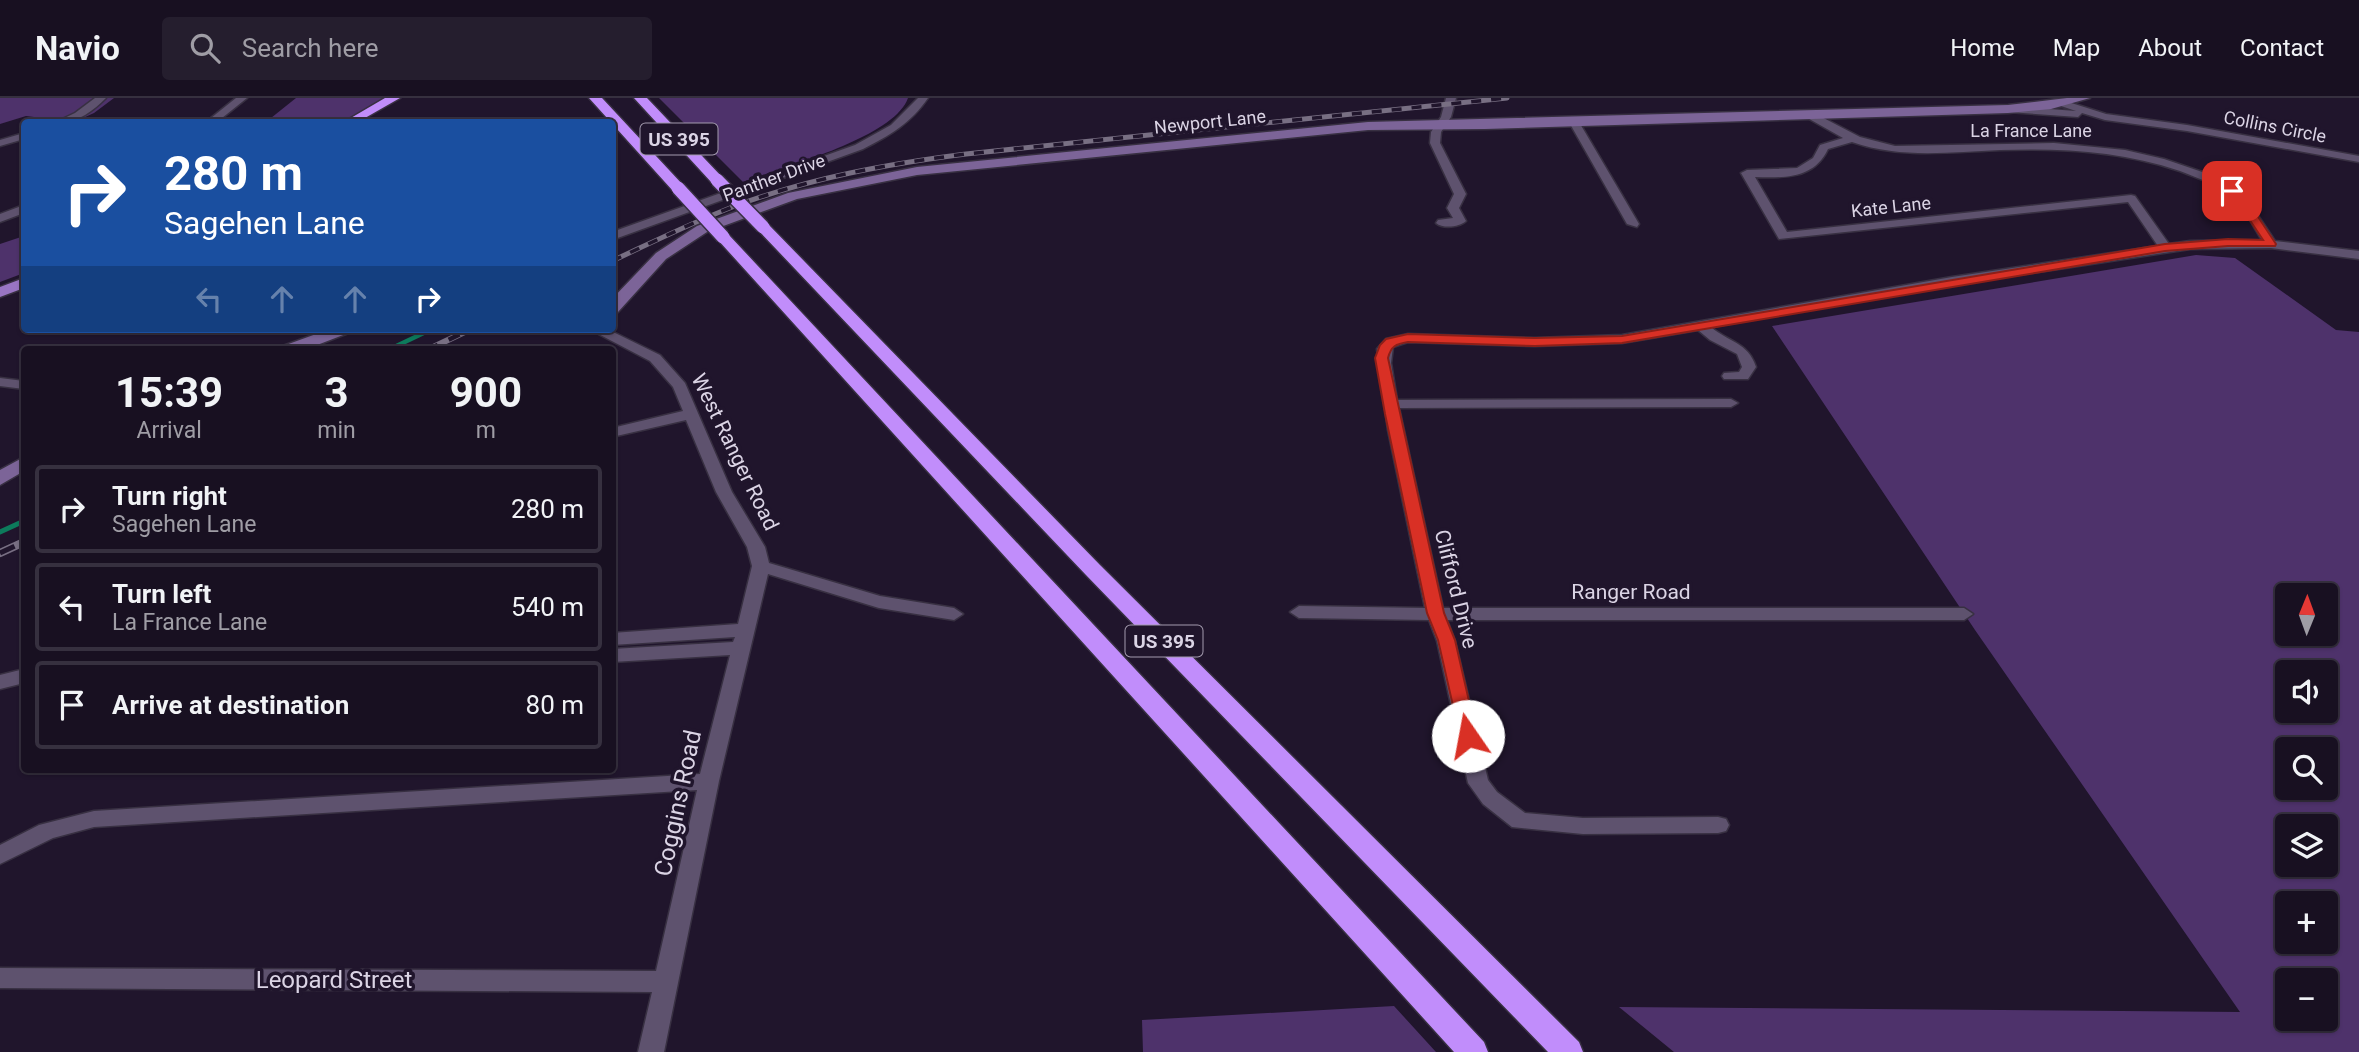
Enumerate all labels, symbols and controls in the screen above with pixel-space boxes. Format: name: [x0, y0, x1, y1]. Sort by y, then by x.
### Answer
search box: [162, 17, 652, 80]
text: Navio: [35, 29, 120, 68]
icon: search: [186, 29, 224, 67]
text: Search here: [242, 33, 379, 63]
text: Home: [1950, 34, 2015, 62]
text: Map: [2053, 34, 2100, 62]
text: About: [2138, 34, 2202, 62]
text: Contact: [2240, 34, 2324, 62]
street label: Newport Lane: [1153, 105, 1267, 138]
street label: Collins Circle: [2222, 106, 2328, 147]
street label: La France Lane: [1970, 120, 2092, 141]
road number: US 395: [640, 123, 718, 154]
text: 280 m: [164, 145, 303, 202]
icon: right: [49, 147, 140, 238]
street label: Panther Drive: [720, 149, 828, 206]
pin: [2202, 161, 2262, 221]
icon: arrive: [2213, 172, 2251, 210]
street label: Kate Lane: [1850, 192, 1932, 221]
text: Sagehen Lane: [164, 204, 365, 242]
icon: left: [190, 280, 228, 318]
icon: ahead: [263, 280, 301, 318]
icon: ahead: [336, 280, 374, 318]
icon: right: [409, 280, 447, 318]
text: 15:39: [115, 368, 223, 417]
text: 3: [324, 368, 349, 417]
text: 900: [450, 368, 522, 417]
street label: West Ranger Road: [687, 370, 783, 534]
text: Arrival: [136, 417, 202, 444]
text: min: [317, 417, 356, 444]
text: m: [476, 417, 496, 444]
text: Turn right: [112, 481, 227, 511]
icon: right: [53, 490, 91, 528]
text: 280 m: [511, 494, 584, 524]
text: Sagehen Lane: [112, 511, 256, 538]
street label: Clifford Drive: [1430, 527, 1482, 651]
text: Turn left: [112, 579, 211, 609]
street label: Ranger Road: [1571, 580, 1691, 604]
north arrow: [2275, 583, 2338, 646]
map controls: [2275, 583, 2338, 1031]
icon: left: [53, 588, 91, 626]
text: 540 m: [511, 592, 584, 622]
text: La France Lane: [112, 609, 267, 636]
road number: US 395: [1126, 626, 1202, 656]
button: sound: [2275, 660, 2338, 723]
icon: arrive: [53, 686, 91, 724]
text: Arrive at destination: [112, 690, 349, 720]
text: 80 m: [526, 690, 584, 720]
position arrow: [1431, 699, 1505, 773]
street label: Coggins Road: [649, 727, 707, 879]
button: search: [2275, 737, 2338, 800]
button: layers: [2275, 814, 2338, 877]
button: +: [2275, 891, 2338, 954]
street label: Leopard Street: [256, 966, 412, 994]
button: −: [2275, 968, 2338, 1031]

